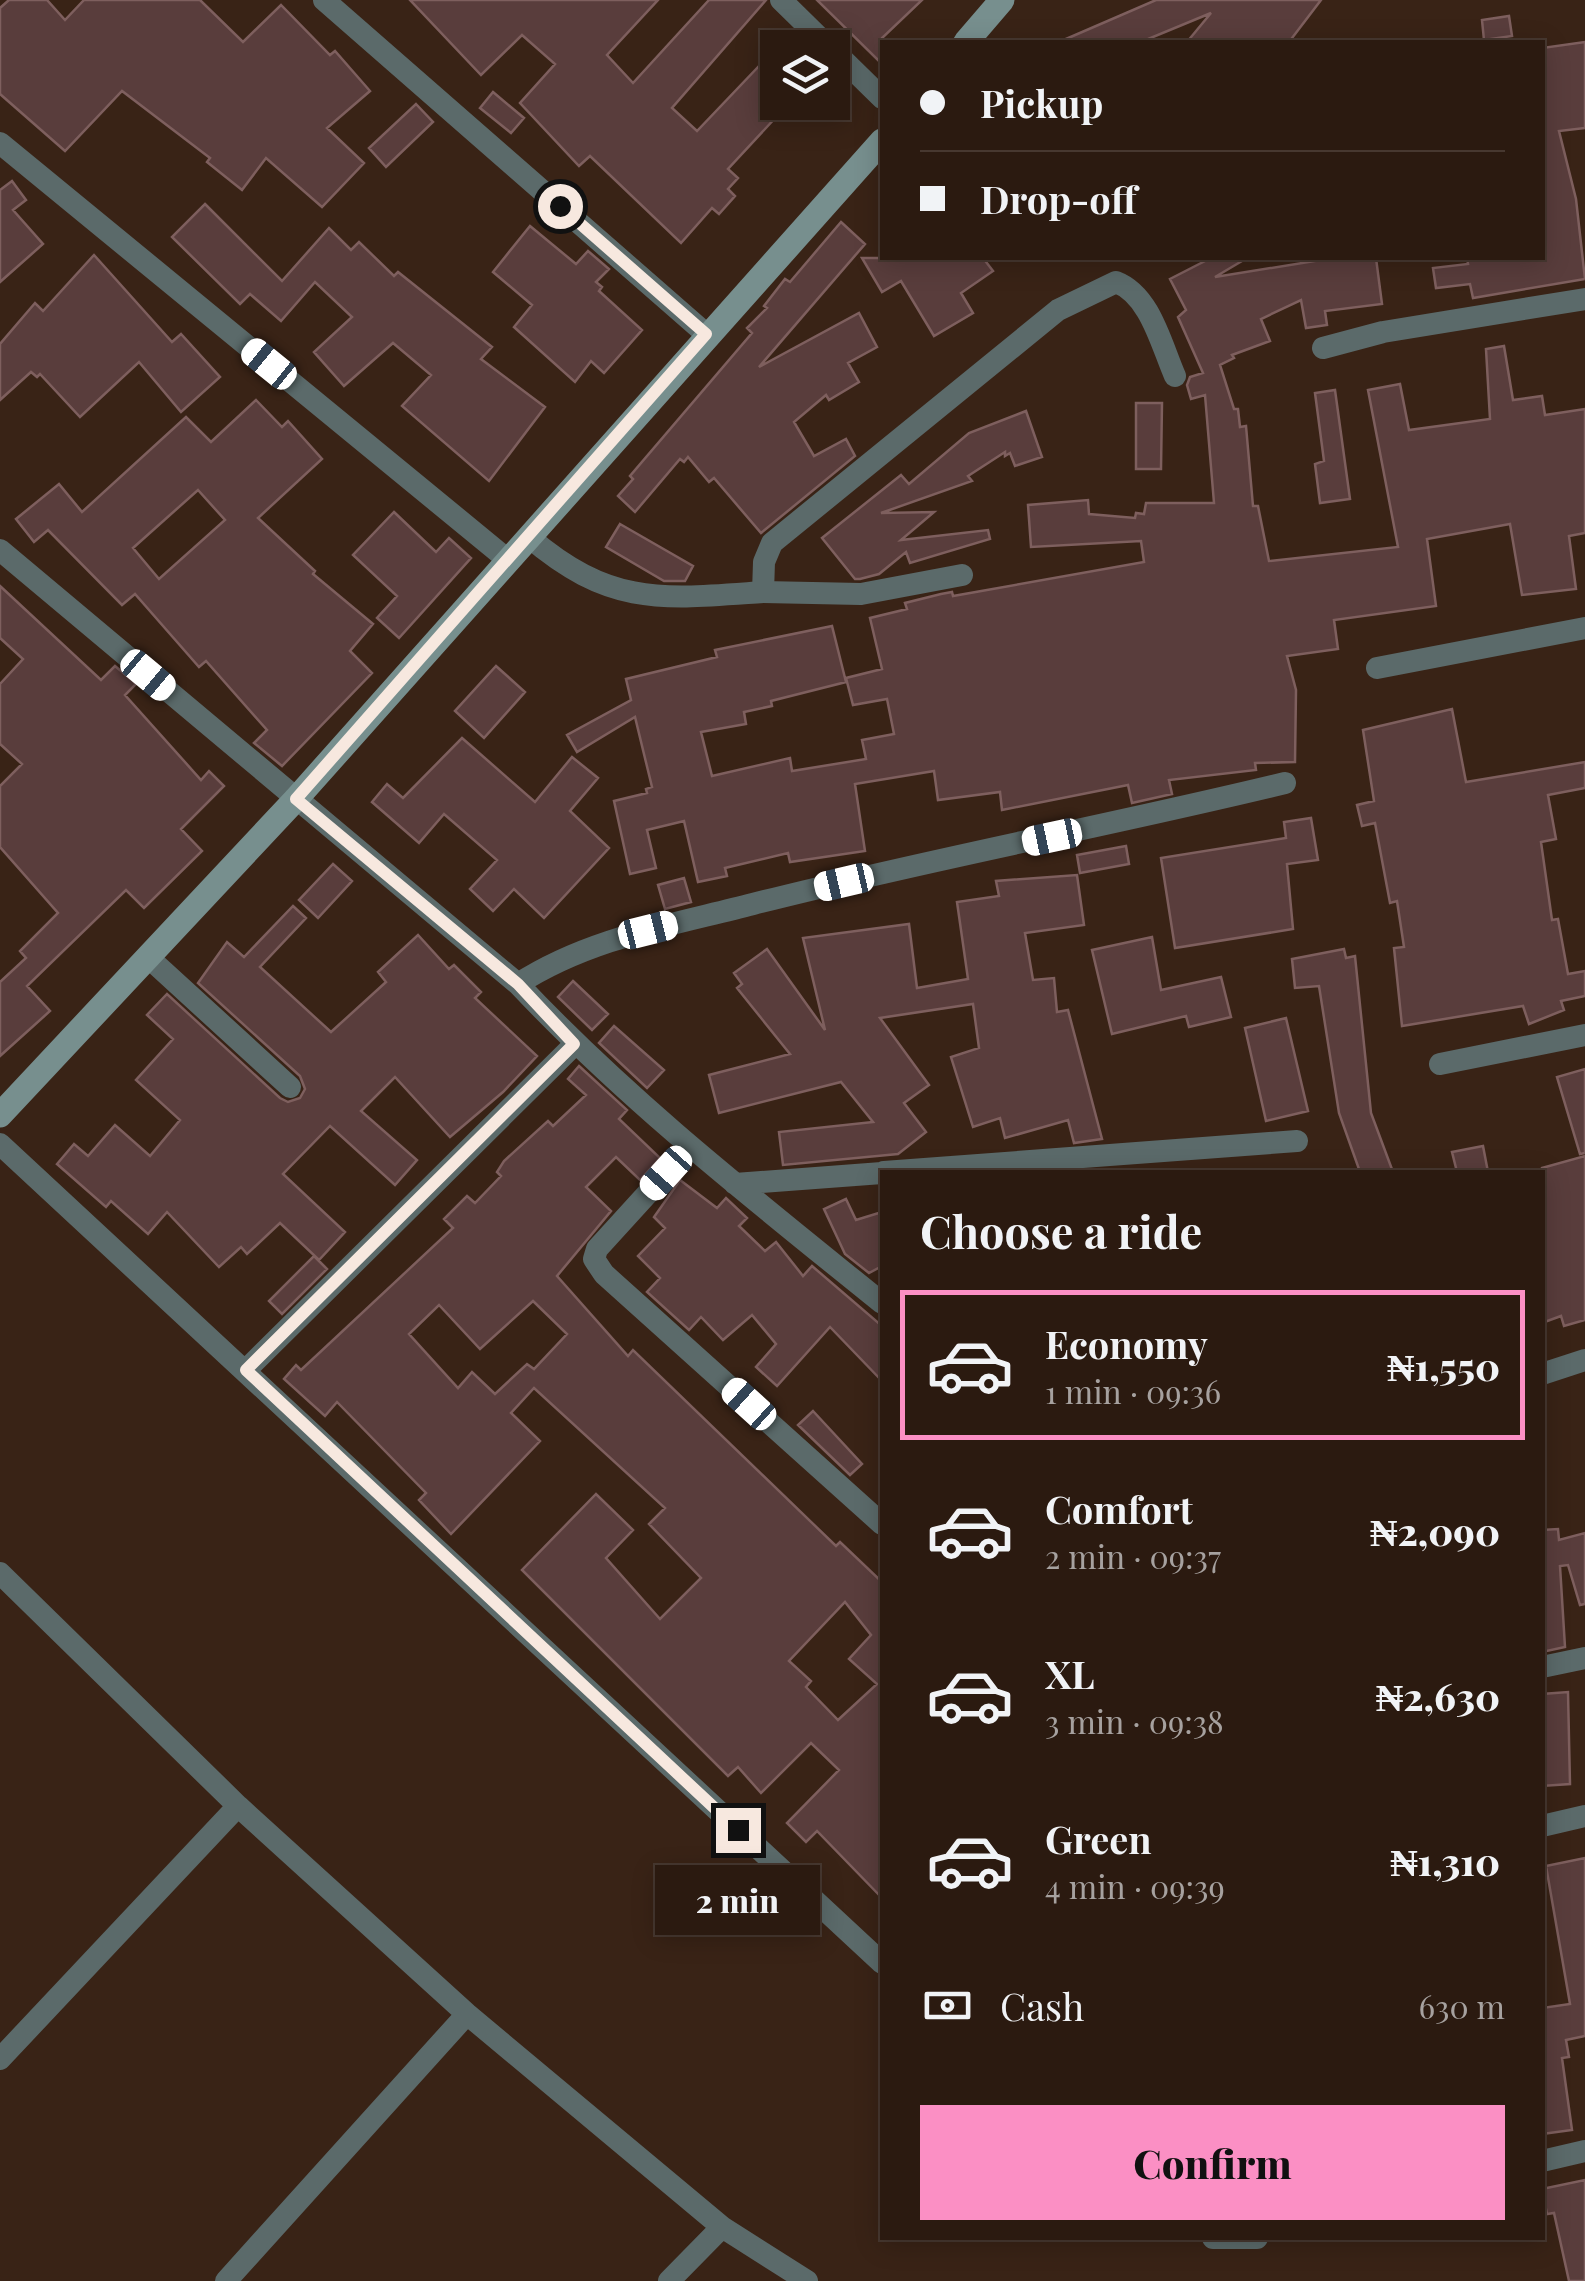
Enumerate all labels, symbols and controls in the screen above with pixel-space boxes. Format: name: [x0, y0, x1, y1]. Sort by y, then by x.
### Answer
map controls: [760, 30, 850, 120]
button: layers: [760, 30, 850, 120]
text: Pickup: [980, 77, 1103, 128]
text: Drop-off: [980, 173, 1137, 224]
route start: [538, 184, 583, 229]
car: [236, 333, 302, 395]
car: [115, 644, 181, 706]
car: [1020, 816, 1084, 858]
car: [811, 861, 877, 903]
car: [615, 908, 681, 952]
car: [635, 1141, 697, 1205]
text: Choose a ride: [920, 1200, 1202, 1260]
text: Economy: [1045, 1318, 1208, 1369]
icon: car: [925, 1320, 1015, 1410]
text: ₦1,550: [1387, 1340, 1500, 1391]
text: 1 min · 09:36: [1045, 1369, 1221, 1412]
car: [717, 1373, 781, 1435]
text: Comfort: [1045, 1483, 1193, 1534]
icon: car: [925, 1485, 1015, 1575]
text: ₦2,090: [1370, 1505, 1500, 1556]
text: 2 min · 09:37: [1045, 1534, 1221, 1577]
text: XL: [1045, 1648, 1094, 1699]
icon: car: [925, 1650, 1015, 1740]
text: ₦2,630: [1376, 1670, 1500, 1721]
text: 3 min · 09:38: [1045, 1699, 1224, 1742]
route end: [716, 1808, 761, 1853]
text: Green: [1045, 1813, 1152, 1864]
icon: car: [925, 1815, 1015, 1905]
text: ₦1,310: [1390, 1835, 1500, 1886]
text: 4 min · 09:39: [1045, 1864, 1225, 1907]
callout: 2 min: [656, 1865, 820, 1935]
text: 2 min: [696, 1878, 779, 1921]
icon: cash: [920, 1978, 975, 2033]
text: Cash: [1000, 1980, 1084, 2031]
text: 630 m: [1418, 1984, 1505, 2027]
button: Confirm: [920, 2105, 1505, 2220]

